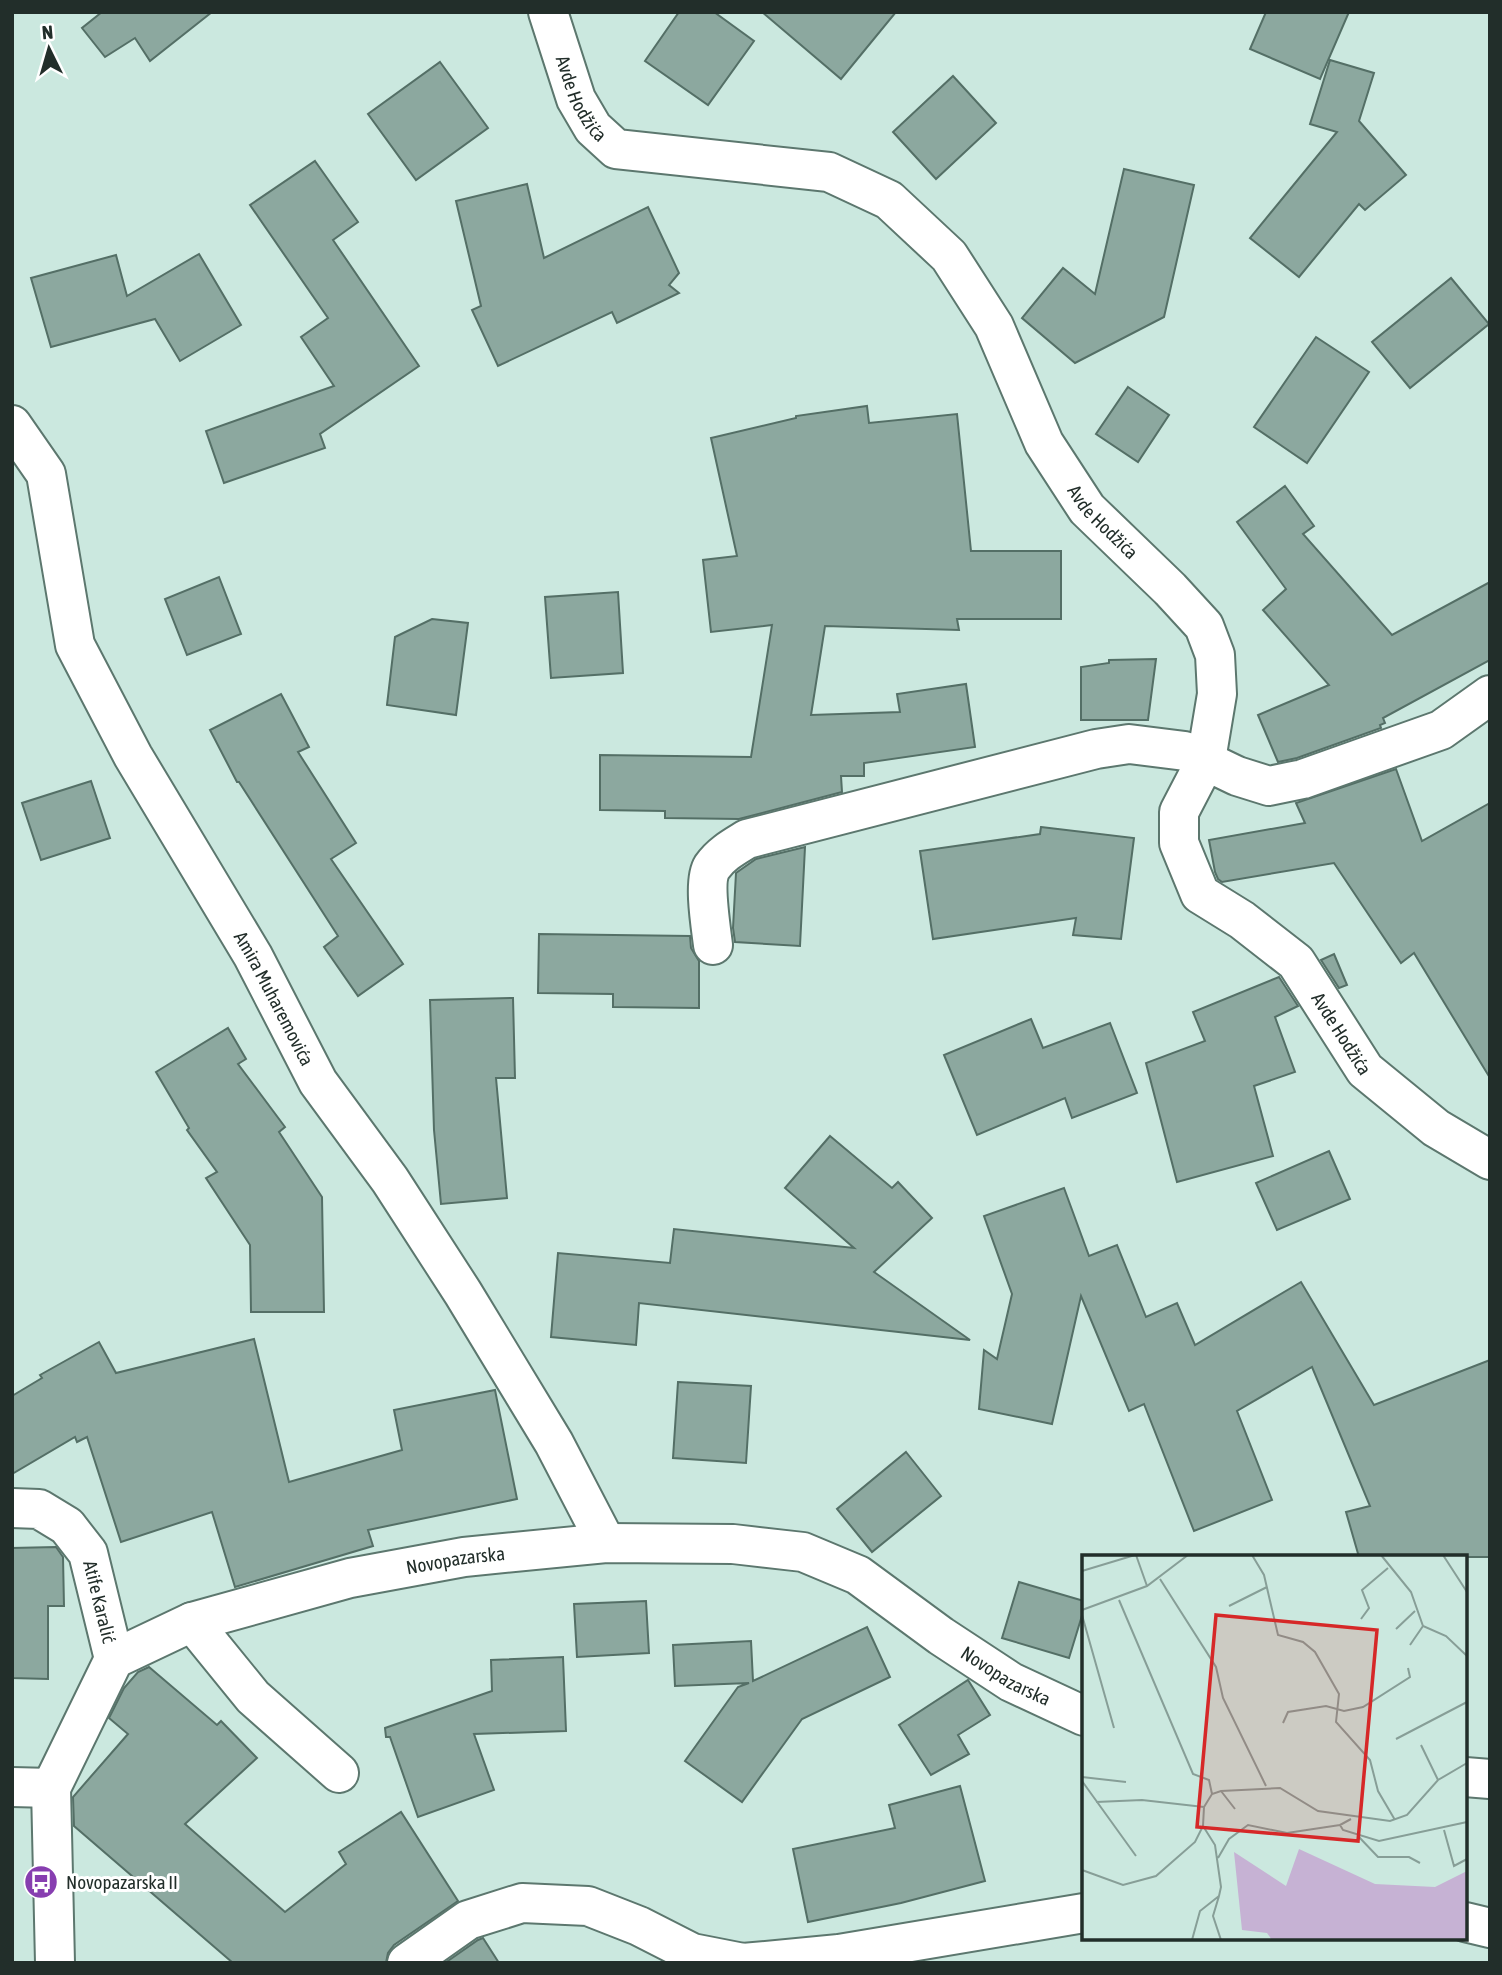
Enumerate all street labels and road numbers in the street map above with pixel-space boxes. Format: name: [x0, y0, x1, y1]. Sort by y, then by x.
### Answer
street label: Avde Hodžića: [552, 53, 611, 146]
street label: Avde Hodžića: [1063, 481, 1143, 563]
street label: Amira Muharemovića: [230, 927, 319, 1069]
street label: Avde Hodžića: [1307, 988, 1376, 1079]
street label: Novopazarska: [404, 1542, 506, 1578]
street label: Atife Karalić: [79, 1558, 121, 1646]
street label: Novopazarska: [957, 1641, 1054, 1710]

